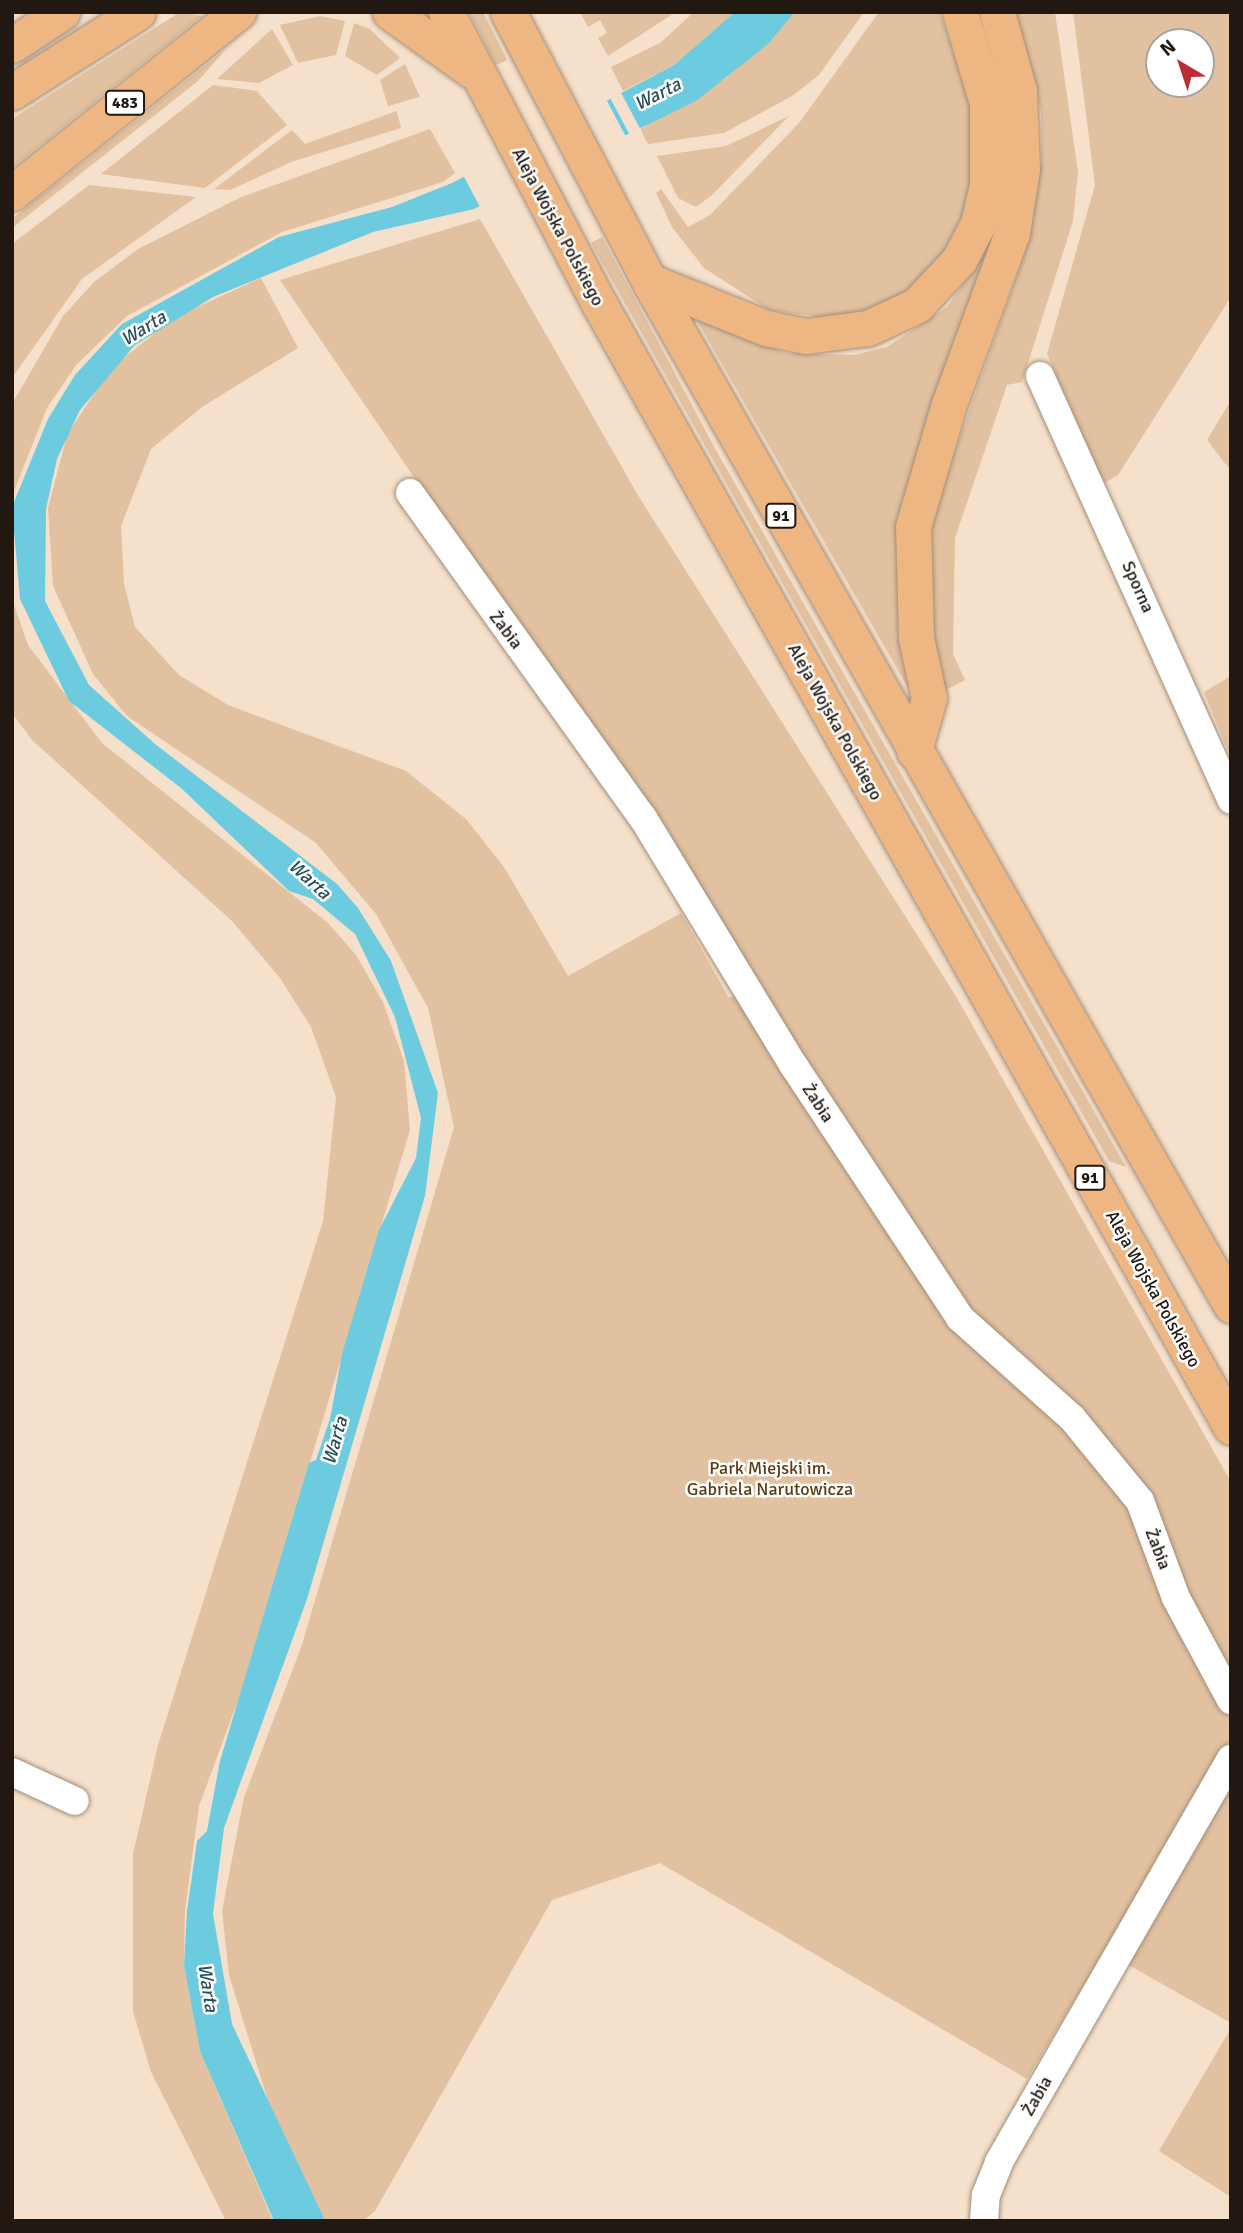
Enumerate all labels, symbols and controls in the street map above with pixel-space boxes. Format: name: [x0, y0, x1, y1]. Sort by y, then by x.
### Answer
north arrow: [1145, 28, 1215, 98]
text: N: [1155, 35, 1181, 62]
water label: Warta: [631, 74, 685, 116]
road number: 483: [104, 90, 146, 116]
street label: Aleja Wojska Polskiego: [507, 144, 609, 310]
water label: Warta: [117, 306, 171, 352]
road number: 91: [765, 503, 797, 528]
street label: Sporna: [1117, 558, 1159, 616]
street label: Żabia: [485, 607, 527, 653]
street label: Aleja Wojska Polskiego: [783, 640, 887, 804]
water label: Warta: [283, 855, 335, 905]
street label: Żabia: [797, 1079, 839, 1127]
road number: 91: [1074, 1166, 1106, 1190]
street label: Aleja Wojska Polskiego: [1101, 1207, 1205, 1371]
water label: Warta: [318, 1414, 354, 1468]
park label: Park Miejski im. Gabriela Narutowicza: [687, 1458, 853, 1500]
street label: Żabia: [1140, 1525, 1176, 1573]
water label: Warta: [192, 1962, 222, 2014]
street label: Żabia: [1017, 2072, 1057, 2120]

